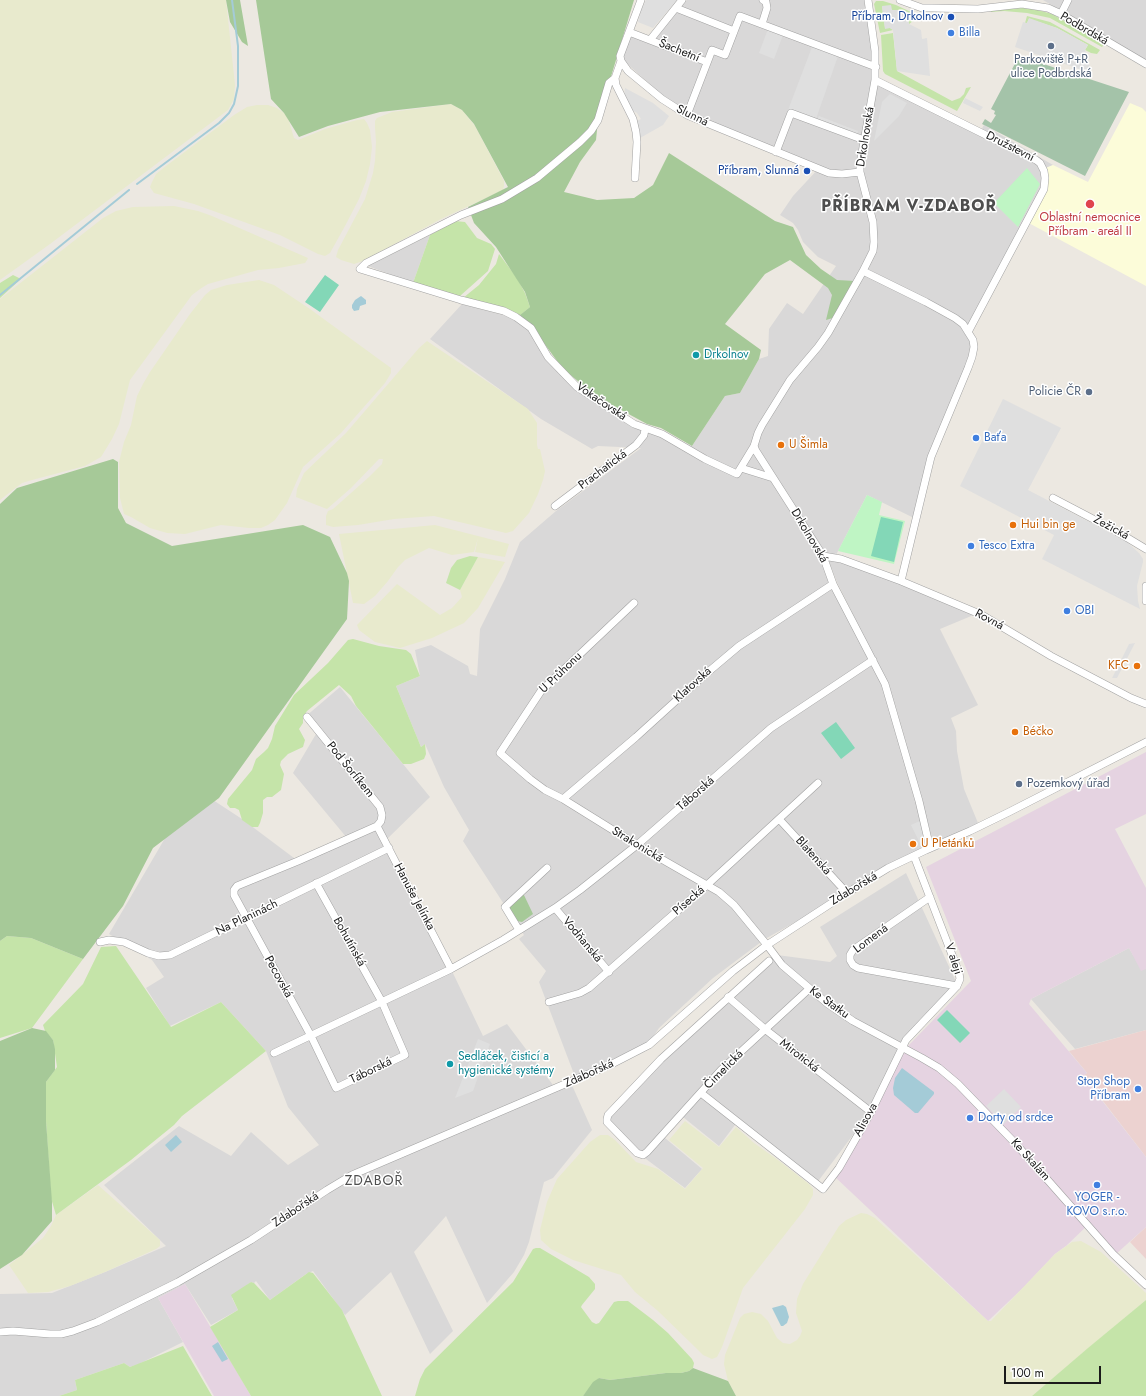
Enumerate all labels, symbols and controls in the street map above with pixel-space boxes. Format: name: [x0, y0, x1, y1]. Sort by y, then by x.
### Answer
street label: Podbrdská: [1057, 9, 1111, 49]
place label: Příbram, Drkolnov: [851, 10, 943, 24]
marker: Příbram, Drkolnov: [946, 12, 956, 22]
place label: Billa: [959, 26, 980, 40]
marker: Billa: [946, 28, 956, 38]
street label: Šachetní: [656, 36, 702, 66]
marker: Parkoviště P+R ulice Podbrdská: [1046, 41, 1056, 51]
place label: Parkoviště P+R ulice Podbrdská: [1010, 53, 1092, 81]
street label: Slunná: [674, 102, 710, 130]
street label: Drkolnovská: [854, 106, 878, 168]
street label: Družstevní: [983, 129, 1037, 165]
place label: Příbram, Slunná: [718, 164, 799, 178]
marker: Příbram, Slunná: [802, 166, 812, 176]
district label: PŘÍBRAM V-ZDABOŘ: [821, 197, 997, 217]
marker: Oblastní nemocnice Příbram - areál II: [1084, 198, 1096, 210]
place label: Oblastní nemocnice Příbram - areál II: [1039, 211, 1141, 239]
place label: Drkolnov: [704, 348, 749, 362]
marker: Drkolnov: [691, 350, 701, 360]
street label: Vokačovská: [573, 380, 629, 424]
place label: Policie ČR: [1029, 385, 1081, 399]
marker: Policie ČR: [1084, 387, 1094, 397]
place label: Baťa: [984, 431, 1006, 445]
marker: Baťa: [971, 433, 981, 443]
place label: U Šimla: [789, 438, 828, 452]
marker: U Šimla: [776, 440, 786, 450]
street label: Prachatická: [576, 447, 630, 493]
street label: Drkolnovská: [787, 506, 831, 566]
street label: Žežická: [1091, 513, 1131, 543]
place label: Hui bin ge: [1021, 518, 1075, 532]
marker: Hui bin ge: [1008, 520, 1018, 530]
place label: Tesco Extra: [979, 539, 1035, 553]
marker: Tesco Extra: [966, 541, 976, 551]
place label: OBI: [1075, 604, 1094, 618]
street label: Rovná: [972, 606, 1006, 634]
marker: OBI: [1062, 606, 1072, 616]
street label: U Průhonu: [537, 649, 585, 697]
place label: KFC: [1108, 659, 1129, 673]
marker: KFC: [1132, 661, 1142, 671]
street label: Klatovská: [671, 664, 715, 706]
place label: Béčko: [1023, 725, 1053, 739]
marker: Béčko: [1010, 727, 1020, 737]
street label: Pod Šorfíkem: [323, 739, 377, 801]
street label: Táborská: [674, 774, 718, 814]
place label: Pozemkový úřad: [1027, 777, 1109, 791]
marker: Pozemkový úřad: [1014, 779, 1024, 789]
street label: Strakonická: [609, 824, 665, 866]
street label: Blatenská: [792, 834, 834, 878]
place label: U Pletánků: [921, 837, 974, 851]
marker: U Pletánků: [908, 839, 918, 849]
street label: Hanuše Jelínka: [390, 861, 438, 933]
street label: Zdabořská: [828, 869, 880, 909]
street label: Písecká: [670, 883, 708, 919]
street label: Na Planinách: [214, 897, 280, 939]
street label: Vodňanská: [559, 914, 605, 966]
street label: Bohutínská: [330, 915, 368, 969]
street label: Lomená: [851, 921, 891, 957]
street label: V aleji: [941, 941, 965, 977]
street label: Pecovská: [261, 954, 295, 1000]
street label: Ke Statku: [806, 984, 852, 1022]
street label: Mirotická: [776, 1036, 822, 1076]
street label: Čimelická: [701, 1047, 747, 1093]
place label: Sedláček, čisticí a hygienické systémy: [458, 1050, 554, 1078]
street label: Táborská: [348, 1055, 394, 1087]
street label: Zdabořská: [562, 1057, 616, 1091]
marker: Sedláček, čisticí a hygienické systémy: [445, 1059, 455, 1069]
place label: Stop Shop Příbram: [1077, 1075, 1130, 1103]
marker: Stop Shop Příbram: [1133, 1084, 1143, 1094]
street label: Alisova: [851, 1101, 881, 1139]
place label: Dorty od srdce: [978, 1111, 1053, 1125]
marker: Dorty od srdce: [965, 1113, 975, 1123]
street label: Ke Skalám: [1007, 1136, 1053, 1184]
district label: ZDABOŘ: [345, 1174, 403, 1190]
marker: YOGER - KOVO s.r.o.: [1092, 1180, 1102, 1190]
street label: Zdabořská: [270, 1189, 322, 1231]
place label: YOGER - KOVO s.r.o.: [1066, 1191, 1128, 1219]
scale bar: [1006, 1358, 1103, 1384]
text: 100 m: [1011, 1364, 1044, 1382]

